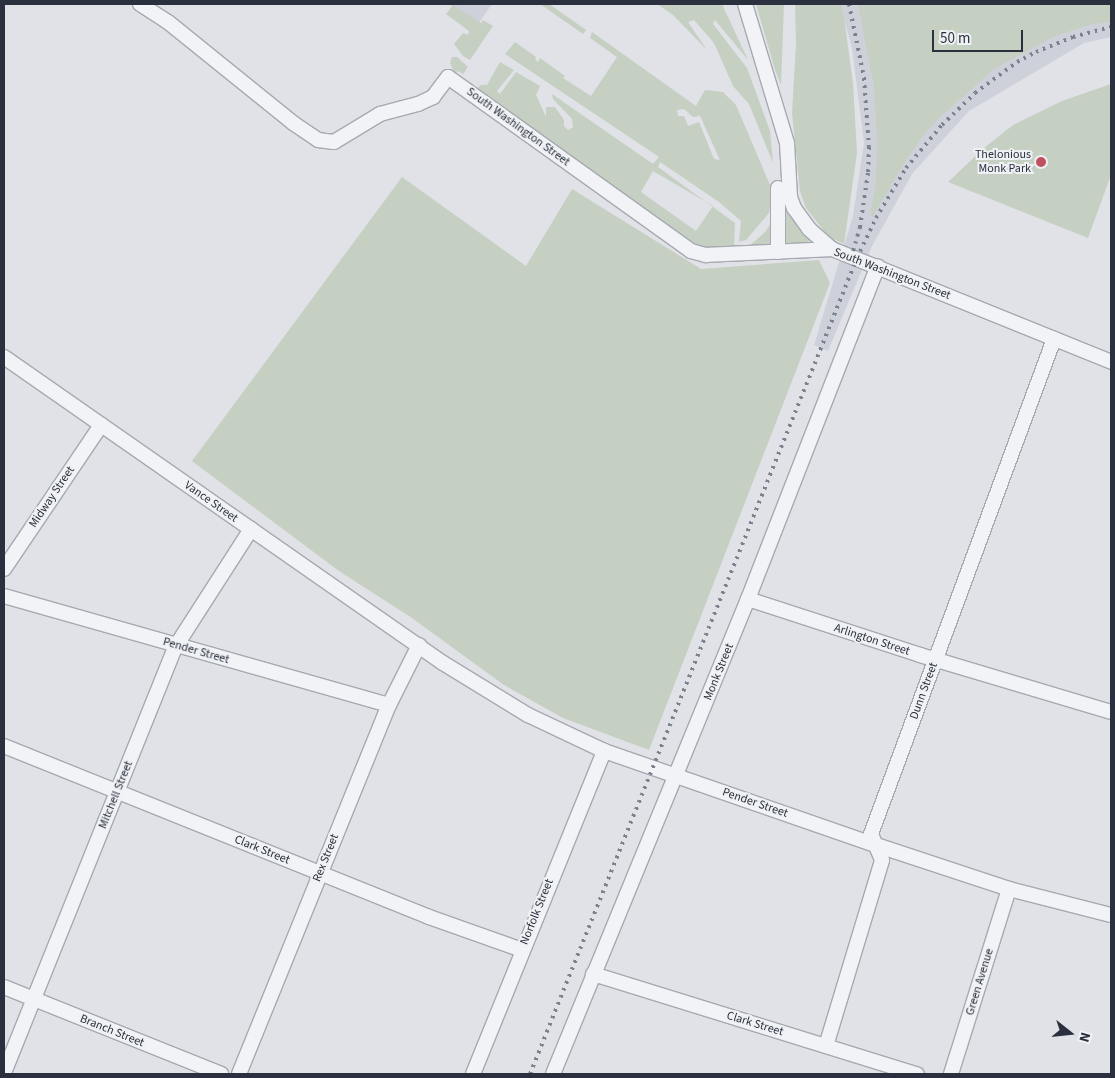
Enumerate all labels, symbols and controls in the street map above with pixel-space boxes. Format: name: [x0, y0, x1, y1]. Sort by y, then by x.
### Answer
scale bar: [935, 20, 1026, 52]
text: 50 m: [940, 28, 970, 49]
street label: South Washington Street: [464, 85, 572, 169]
place label: Thelonious Monk Park: [975, 148, 1031, 176]
marker: Thelonious Monk Park: [1035, 156, 1047, 168]
street label: South Washington Street: [831, 245, 953, 303]
street label: Midway Street: [26, 464, 78, 530]
street label: Vance Street: [181, 478, 241, 526]
street label: Arlington Street: [832, 621, 912, 659]
street label: Pender Street: [161, 635, 231, 667]
street label: Monk Street: [701, 641, 737, 703]
street label: Dunn Street: [907, 661, 941, 721]
street label: Mitchell Street: [96, 759, 136, 831]
street label: Pender Street: [720, 785, 790, 821]
street label: Clark Street: [232, 832, 292, 868]
street label: Rex Street: [310, 832, 342, 884]
street label: Norfolk Street: [517, 877, 557, 947]
street label: Green Avenue: [963, 947, 997, 1017]
north arrow: [1045, 1008, 1095, 1058]
street label: Clark Street: [725, 1009, 785, 1039]
street label: Branch Street: [78, 1012, 146, 1050]
text: N: [1074, 1030, 1095, 1044]

